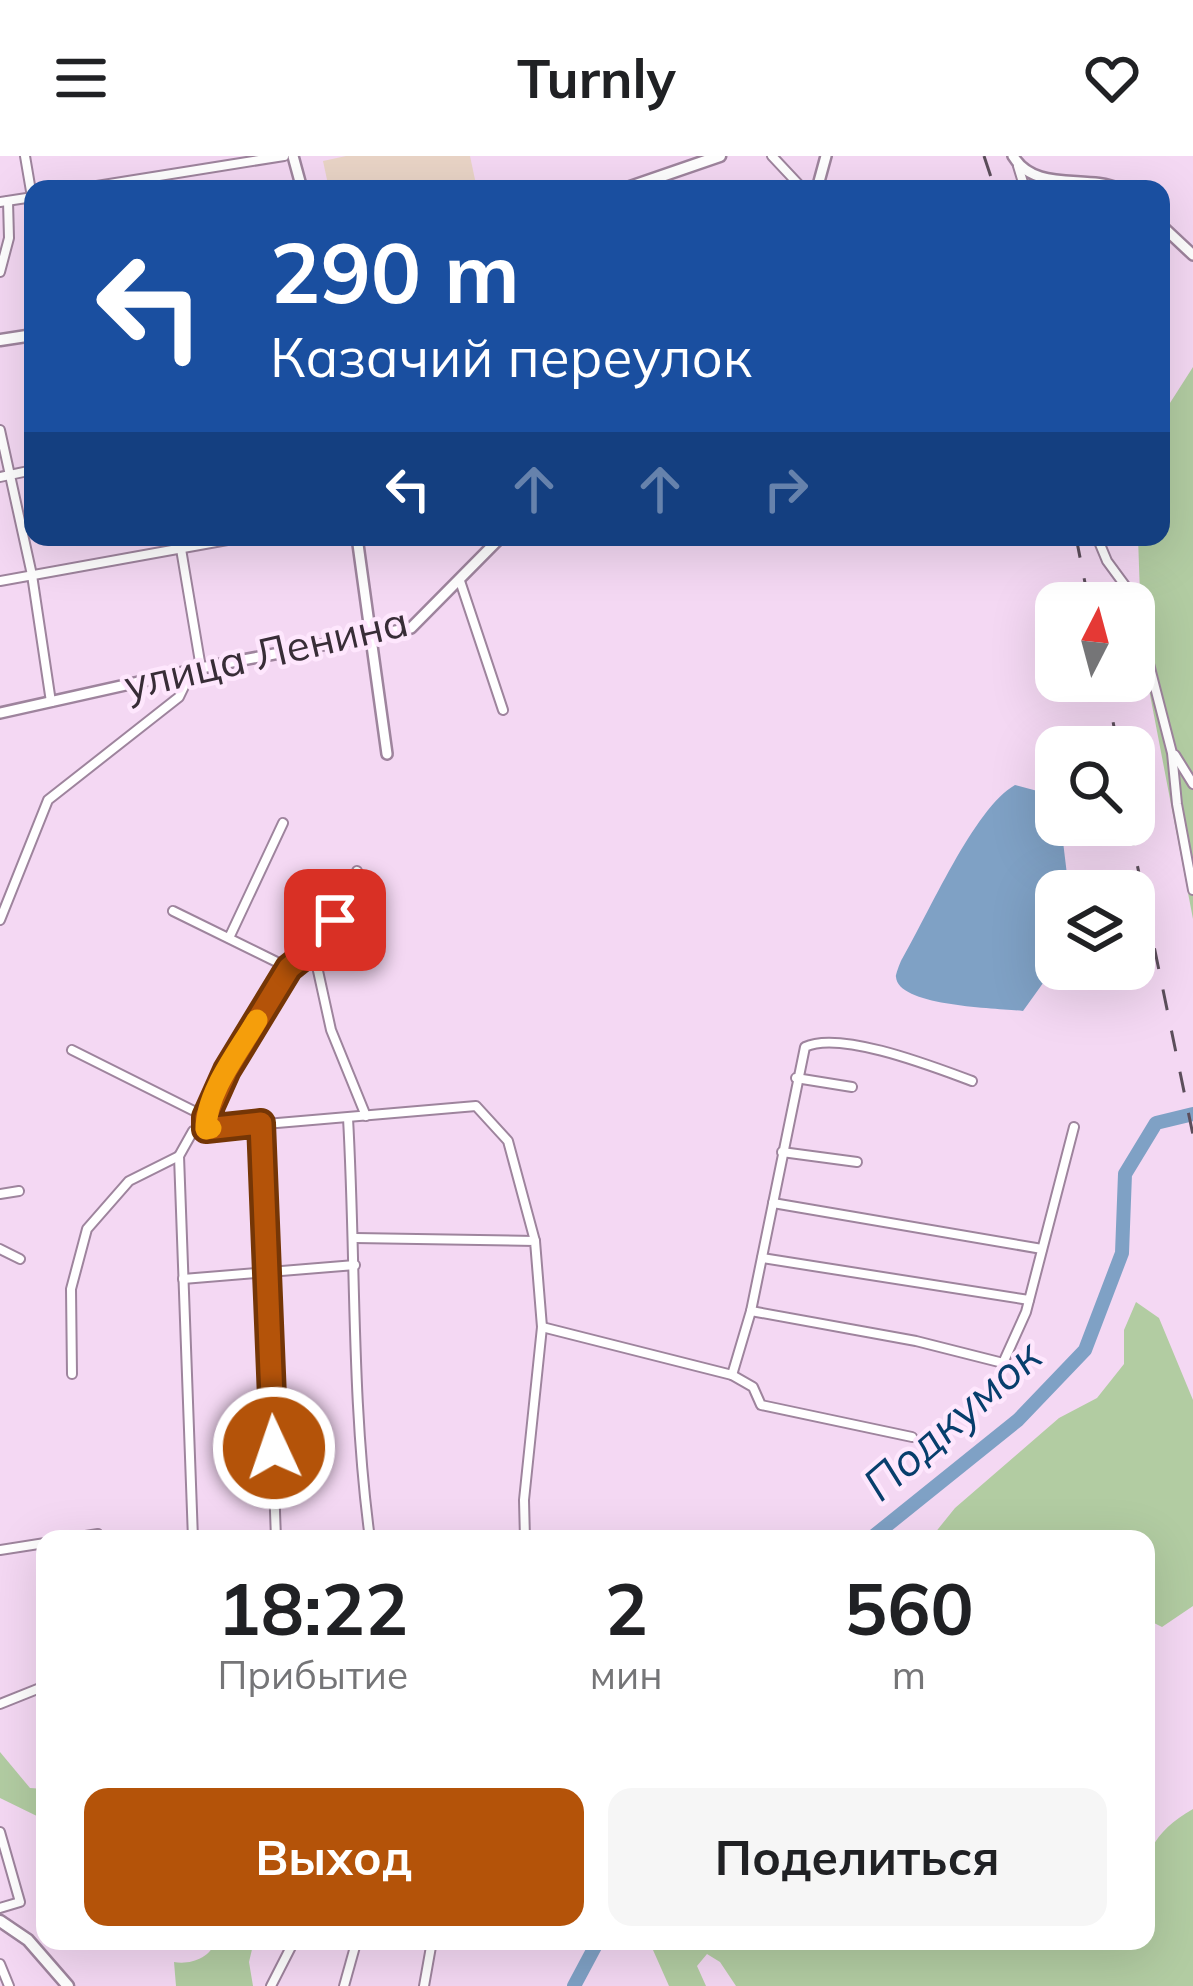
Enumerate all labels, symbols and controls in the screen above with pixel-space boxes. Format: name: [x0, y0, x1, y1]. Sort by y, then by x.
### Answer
text: Turnly: [517, 44, 676, 112]
icon: menu: [48, 45, 114, 111]
icon: heart: [1079, 45, 1145, 111]
text: 290 m: [270, 219, 520, 324]
icon: left: [72, 228, 228, 384]
text: Казачий переулок: [270, 323, 752, 391]
icon: left: [375, 456, 441, 522]
icon: ahead: [501, 456, 567, 522]
icon: ahead: [627, 456, 693, 522]
icon: right: [753, 456, 819, 522]
north arrow: [1035, 582, 1155, 702]
map controls: [1035, 582, 1155, 990]
street label: улица Ленина: [119, 594, 413, 711]
button: search: [1035, 726, 1155, 846]
pin: [284, 869, 386, 971]
button: layers: [1035, 870, 1155, 990]
icon: arrive: [302, 887, 368, 953]
water label: Подкумок: [851, 1326, 1052, 1512]
position arrow: [211, 1385, 337, 1511]
text: 18:22: [218, 1563, 408, 1653]
text: 2: [605, 1563, 648, 1653]
text: 560: [844, 1563, 974, 1653]
text: Прибытие: [217, 1650, 408, 1699]
text: мин: [590, 1650, 663, 1699]
text: m: [892, 1650, 926, 1699]
button: Выход: [84, 1788, 584, 1926]
button: Поделиться: [608, 1788, 1107, 1926]

